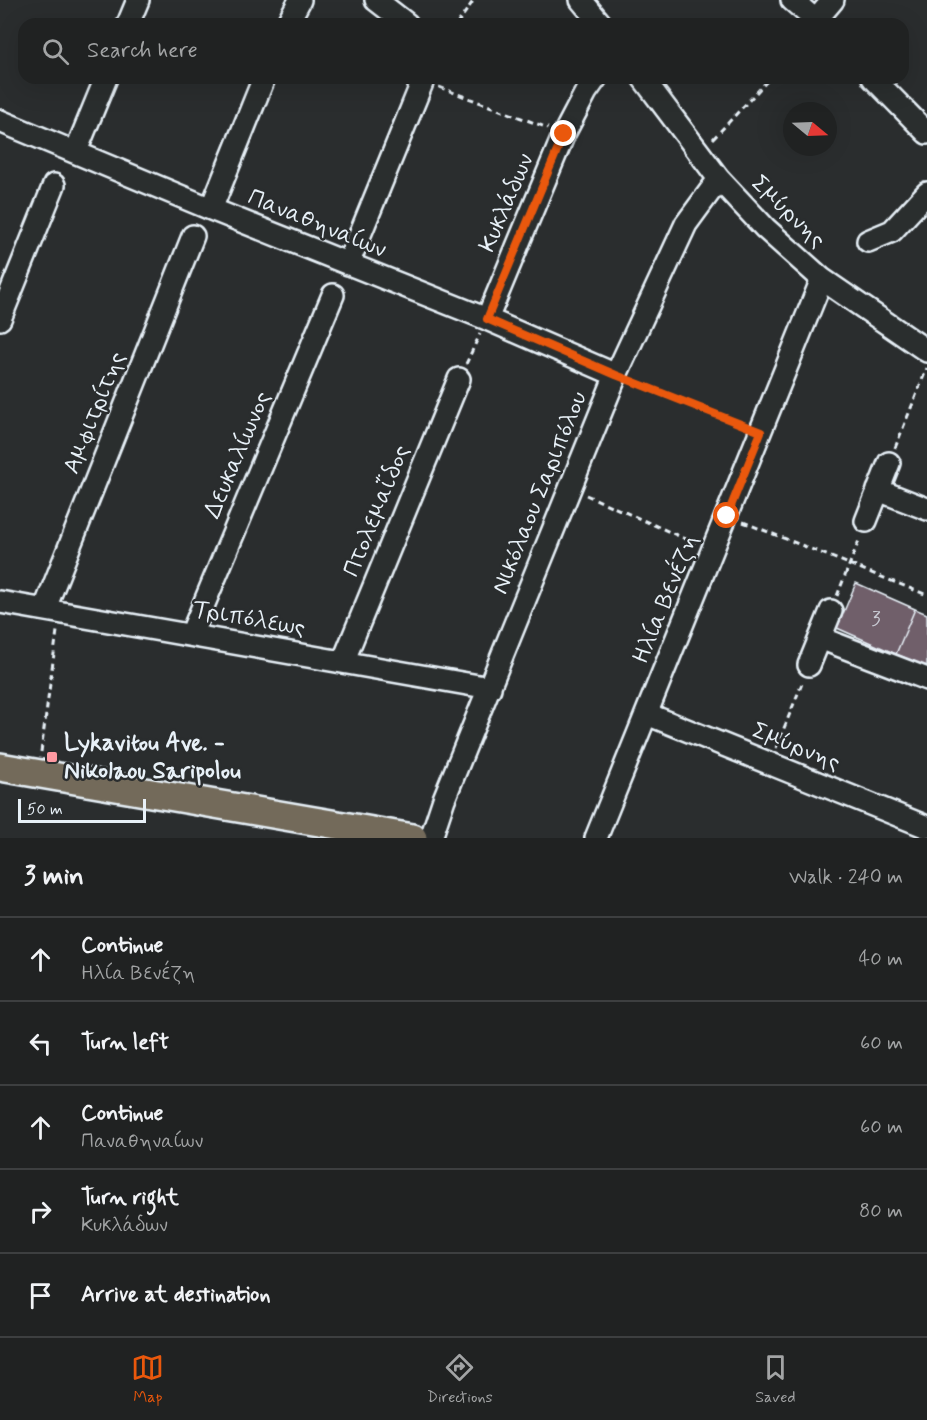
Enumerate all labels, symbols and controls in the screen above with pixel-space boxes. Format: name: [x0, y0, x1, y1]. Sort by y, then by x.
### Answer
search box: [18, 18, 909, 84]
icon: search: [39, 35, 72, 68]
text: Search here: [87, 37, 198, 65]
north arrow: [783, 102, 837, 156]
route end: [550, 120, 576, 146]
street label: Κυκλάδων: [472, 149, 542, 257]
street label: Σμύρνης: [744, 169, 832, 255]
street label: Παναθηναίων: [243, 182, 391, 266]
street label: Αμφιτρίτης: [56, 347, 134, 479]
street label: Δευκαλίωνος: [197, 387, 279, 523]
street label: Νικόλαου Σαριπόλου: [485, 387, 595, 599]
street label: Πτολεμαΐδος: [336, 440, 418, 582]
route start: [713, 502, 739, 528]
street label: Ηλία Βενέζη: [625, 529, 706, 668]
street label: Τριπόλεως: [190, 594, 308, 644]
house number: 3: [871, 605, 881, 633]
street label: Σμύρνης: [747, 715, 845, 779]
place label: Lykavitou Ave. - Nikolaou Saripolou: [64, 728, 241, 787]
marker: Lykavitou Ave. - Nikolaou Saripolou: [45, 750, 59, 764]
scale bar: [18, 796, 146, 824]
text: 50 m: [27, 799, 63, 820]
text: 3 min: [24, 860, 84, 894]
text: Walk · 240 m: [789, 864, 903, 891]
text: Continue: [81, 932, 163, 960]
icon: ahead: [24, 943, 57, 976]
text: 40 m: [859, 946, 903, 973]
text: Ηλία Βενέζη: [81, 960, 195, 987]
icon: left: [24, 1027, 57, 1060]
text: Turn left: [81, 1029, 169, 1057]
text: 60 m: [860, 1030, 903, 1057]
text: Continue: [81, 1100, 163, 1128]
icon: ahead: [24, 1111, 57, 1144]
text: 60 m: [860, 1114, 903, 1141]
text: Παναθηναίων: [81, 1128, 203, 1155]
text: Turn right: [81, 1184, 179, 1212]
icon: right: [24, 1195, 57, 1228]
text: 80 m: [859, 1198, 903, 1225]
text: Κυκλάδων: [81, 1212, 168, 1239]
icon: arrive: [24, 1279, 57, 1312]
text: Arrive at destination: [81, 1281, 271, 1309]
tab: Map: [131, 1351, 164, 1408]
tab: Directions: [427, 1351, 493, 1408]
tab: Saved: [755, 1351, 796, 1408]

